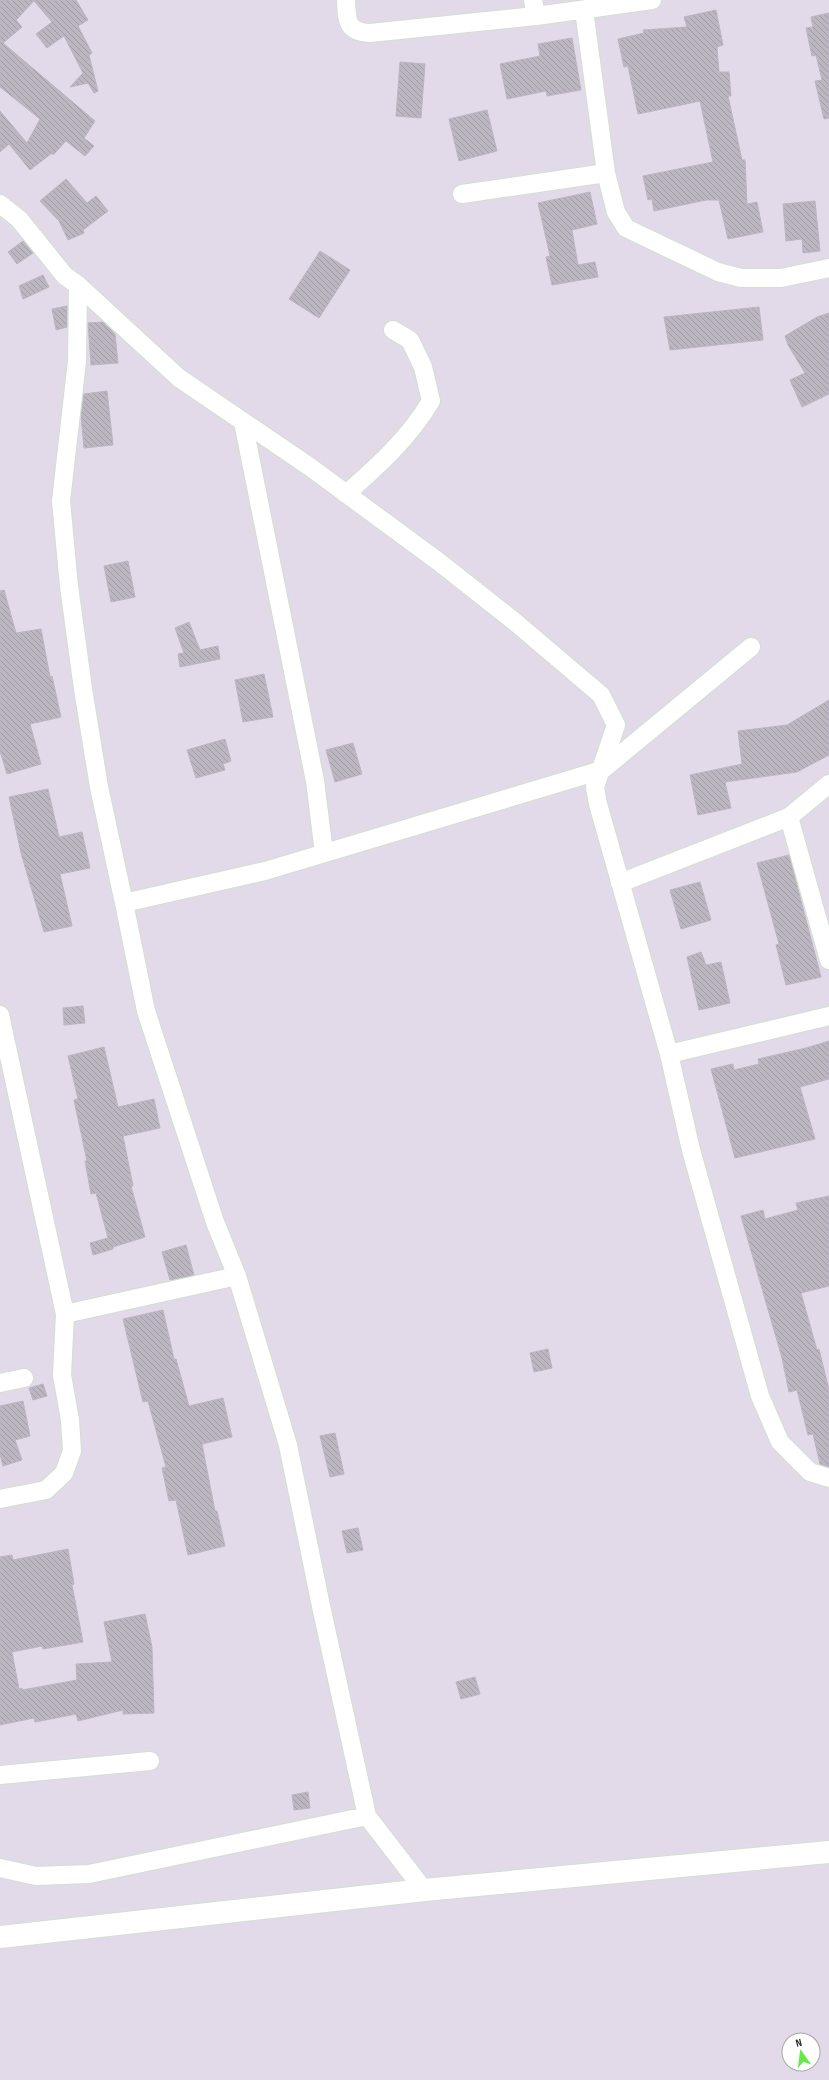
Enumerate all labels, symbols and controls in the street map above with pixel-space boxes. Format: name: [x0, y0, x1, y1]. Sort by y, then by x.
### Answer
north arrow: [781, 2032, 821, 2072]
text: N: [794, 2036, 803, 2050]

